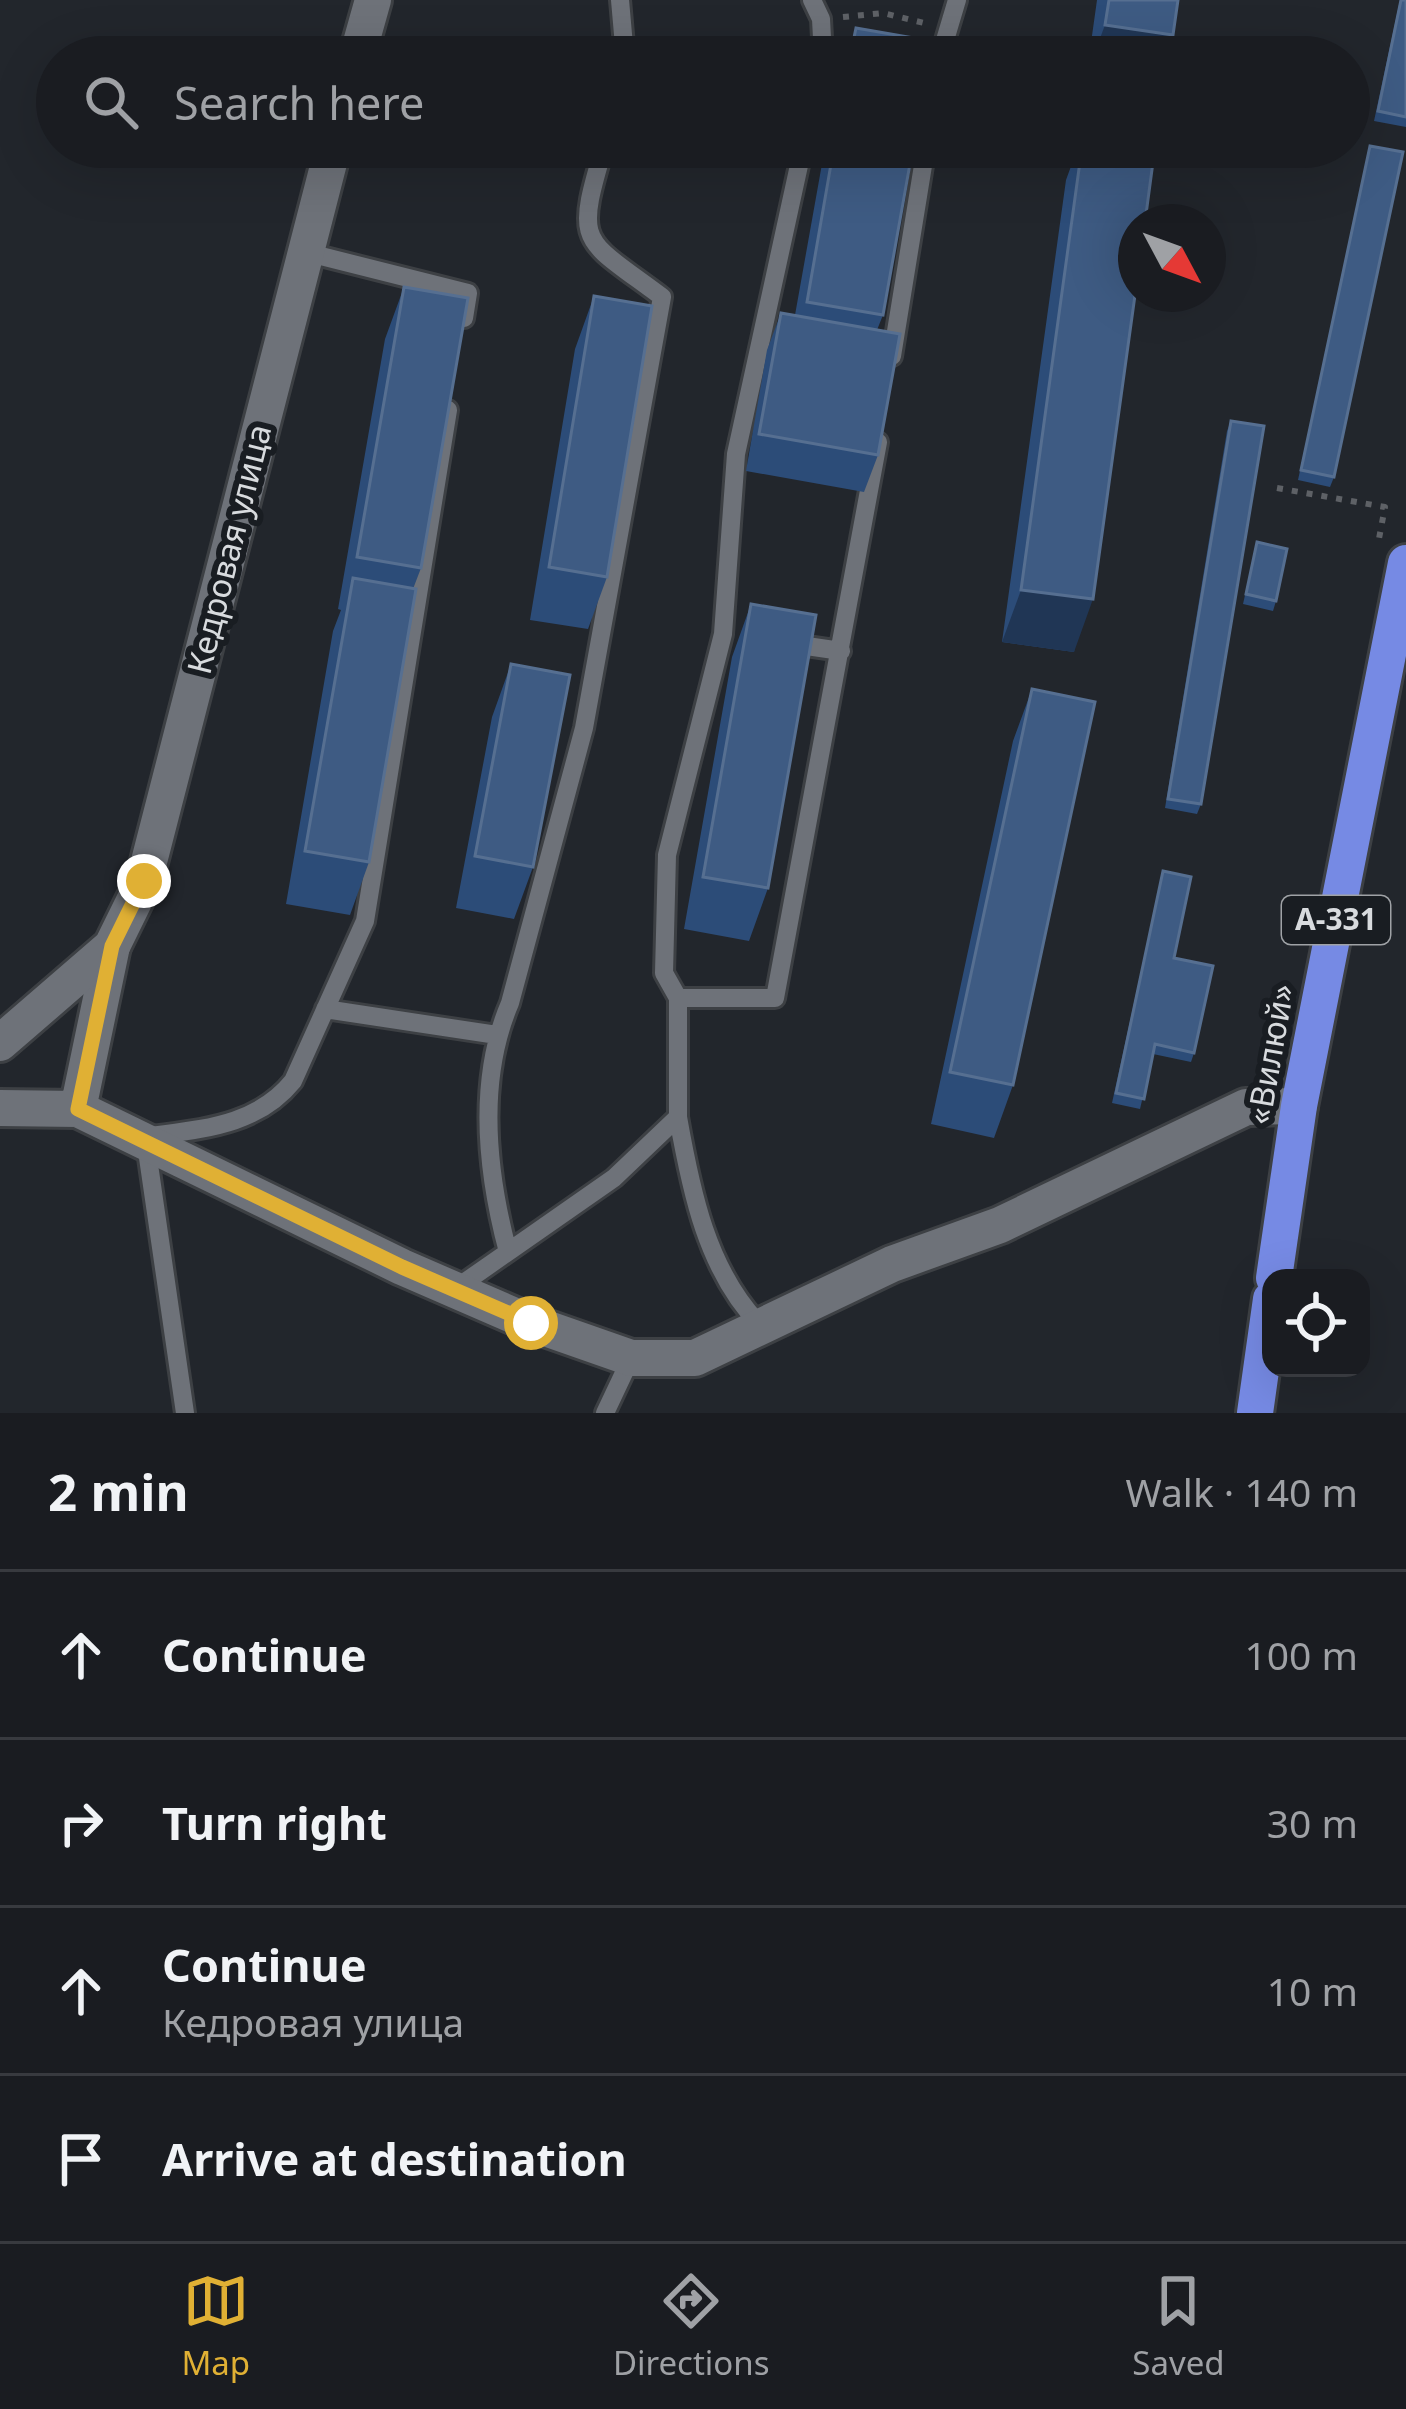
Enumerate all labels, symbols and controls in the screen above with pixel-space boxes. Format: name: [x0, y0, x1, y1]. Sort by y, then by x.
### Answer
search box: [36, 36, 1370, 168]
icon: search: [78, 69, 144, 135]
text: Search here: [174, 72, 424, 133]
north arrow: [1118, 204, 1226, 312]
street label: Кедровая улица: [176, 419, 281, 678]
route end: [117, 854, 171, 908]
road number: А-331: [1282, 896, 1390, 944]
street label: «Вилюй»: [1235, 980, 1304, 1128]
map controls: [1262, 1269, 1370, 1377]
button: locate: [1262, 1269, 1370, 1377]
route start: [504, 1296, 558, 1350]
text: 2 min: [48, 1456, 189, 1526]
text: Walk · 140 m: [1125, 1465, 1358, 1518]
icon: ahead: [48, 1622, 114, 1688]
text: Continue: [162, 1624, 367, 1685]
text: 100 m: [1244, 1628, 1358, 1681]
icon: right: [48, 1790, 114, 1856]
text: Turn right: [162, 1792, 387, 1853]
text: 30 m: [1267, 1796, 1358, 1849]
text: Continue: [162, 1934, 367, 1995]
icon: ahead: [48, 1958, 114, 2024]
text: 10 m: [1267, 1964, 1358, 2017]
text: Кедровая улица: [162, 1995, 464, 2048]
icon: arrive: [48, 2126, 114, 2192]
text: Arrive at destination: [162, 2128, 627, 2189]
tab: Map: [181, 2268, 250, 2385]
tab: Directions: [613, 2268, 770, 2385]
tab: Saved: [1132, 2268, 1225, 2385]

